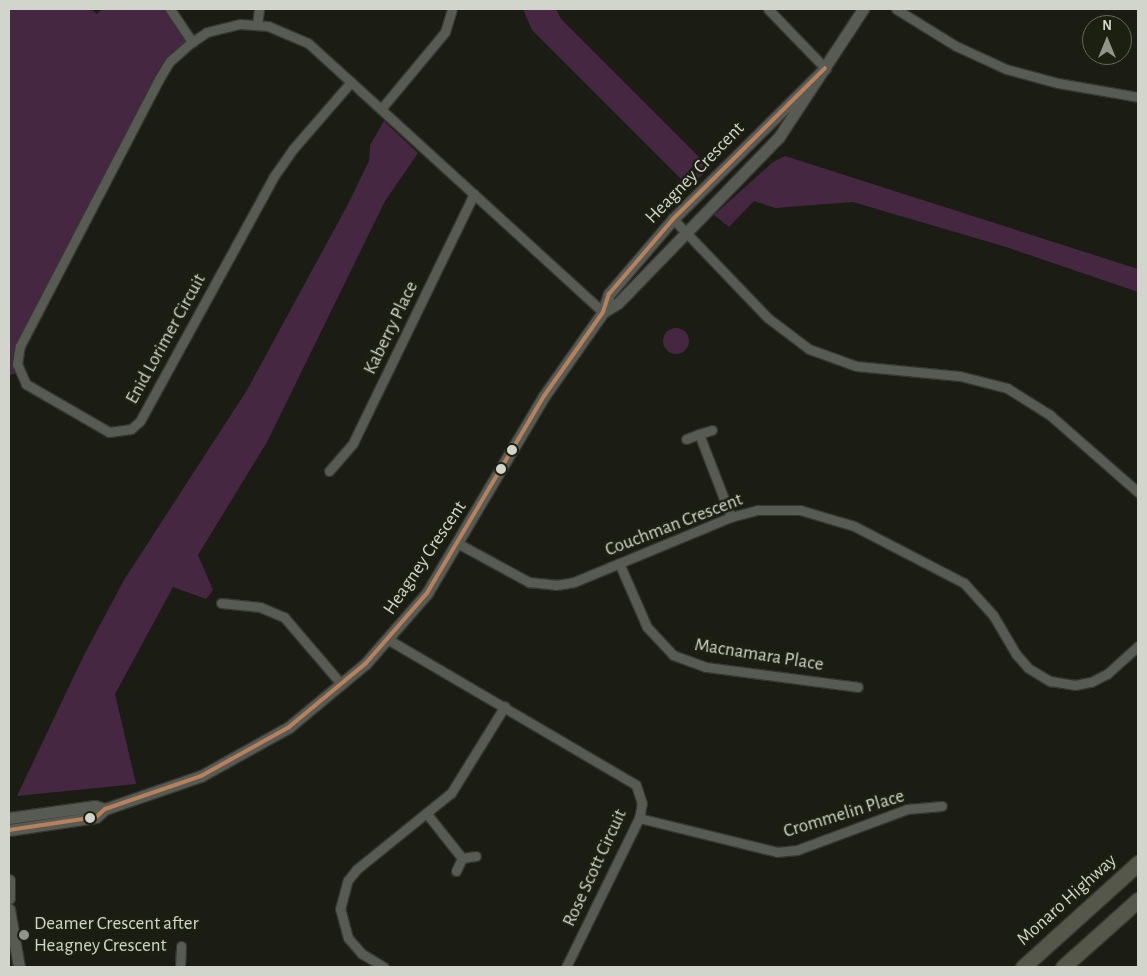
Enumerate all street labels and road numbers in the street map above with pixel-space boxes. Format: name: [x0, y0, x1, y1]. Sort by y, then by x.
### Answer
street label: Heagney Crescent: [641, 117, 749, 229]
street label: Enid Lorimer Circuit: [121, 270, 211, 408]
street label: Kaberry Place: [359, 278, 423, 378]
street label: Couchman Crescent: [602, 488, 746, 562]
street label: Heagney Crescent: [378, 497, 472, 619]
street label: Macnamara Place: [693, 634, 825, 676]
street label: Crommelin Place: [781, 785, 907, 843]
street label: Rose Scott Circuit: [558, 806, 632, 930]
street label: Monaro Highway: [1012, 849, 1122, 951]

